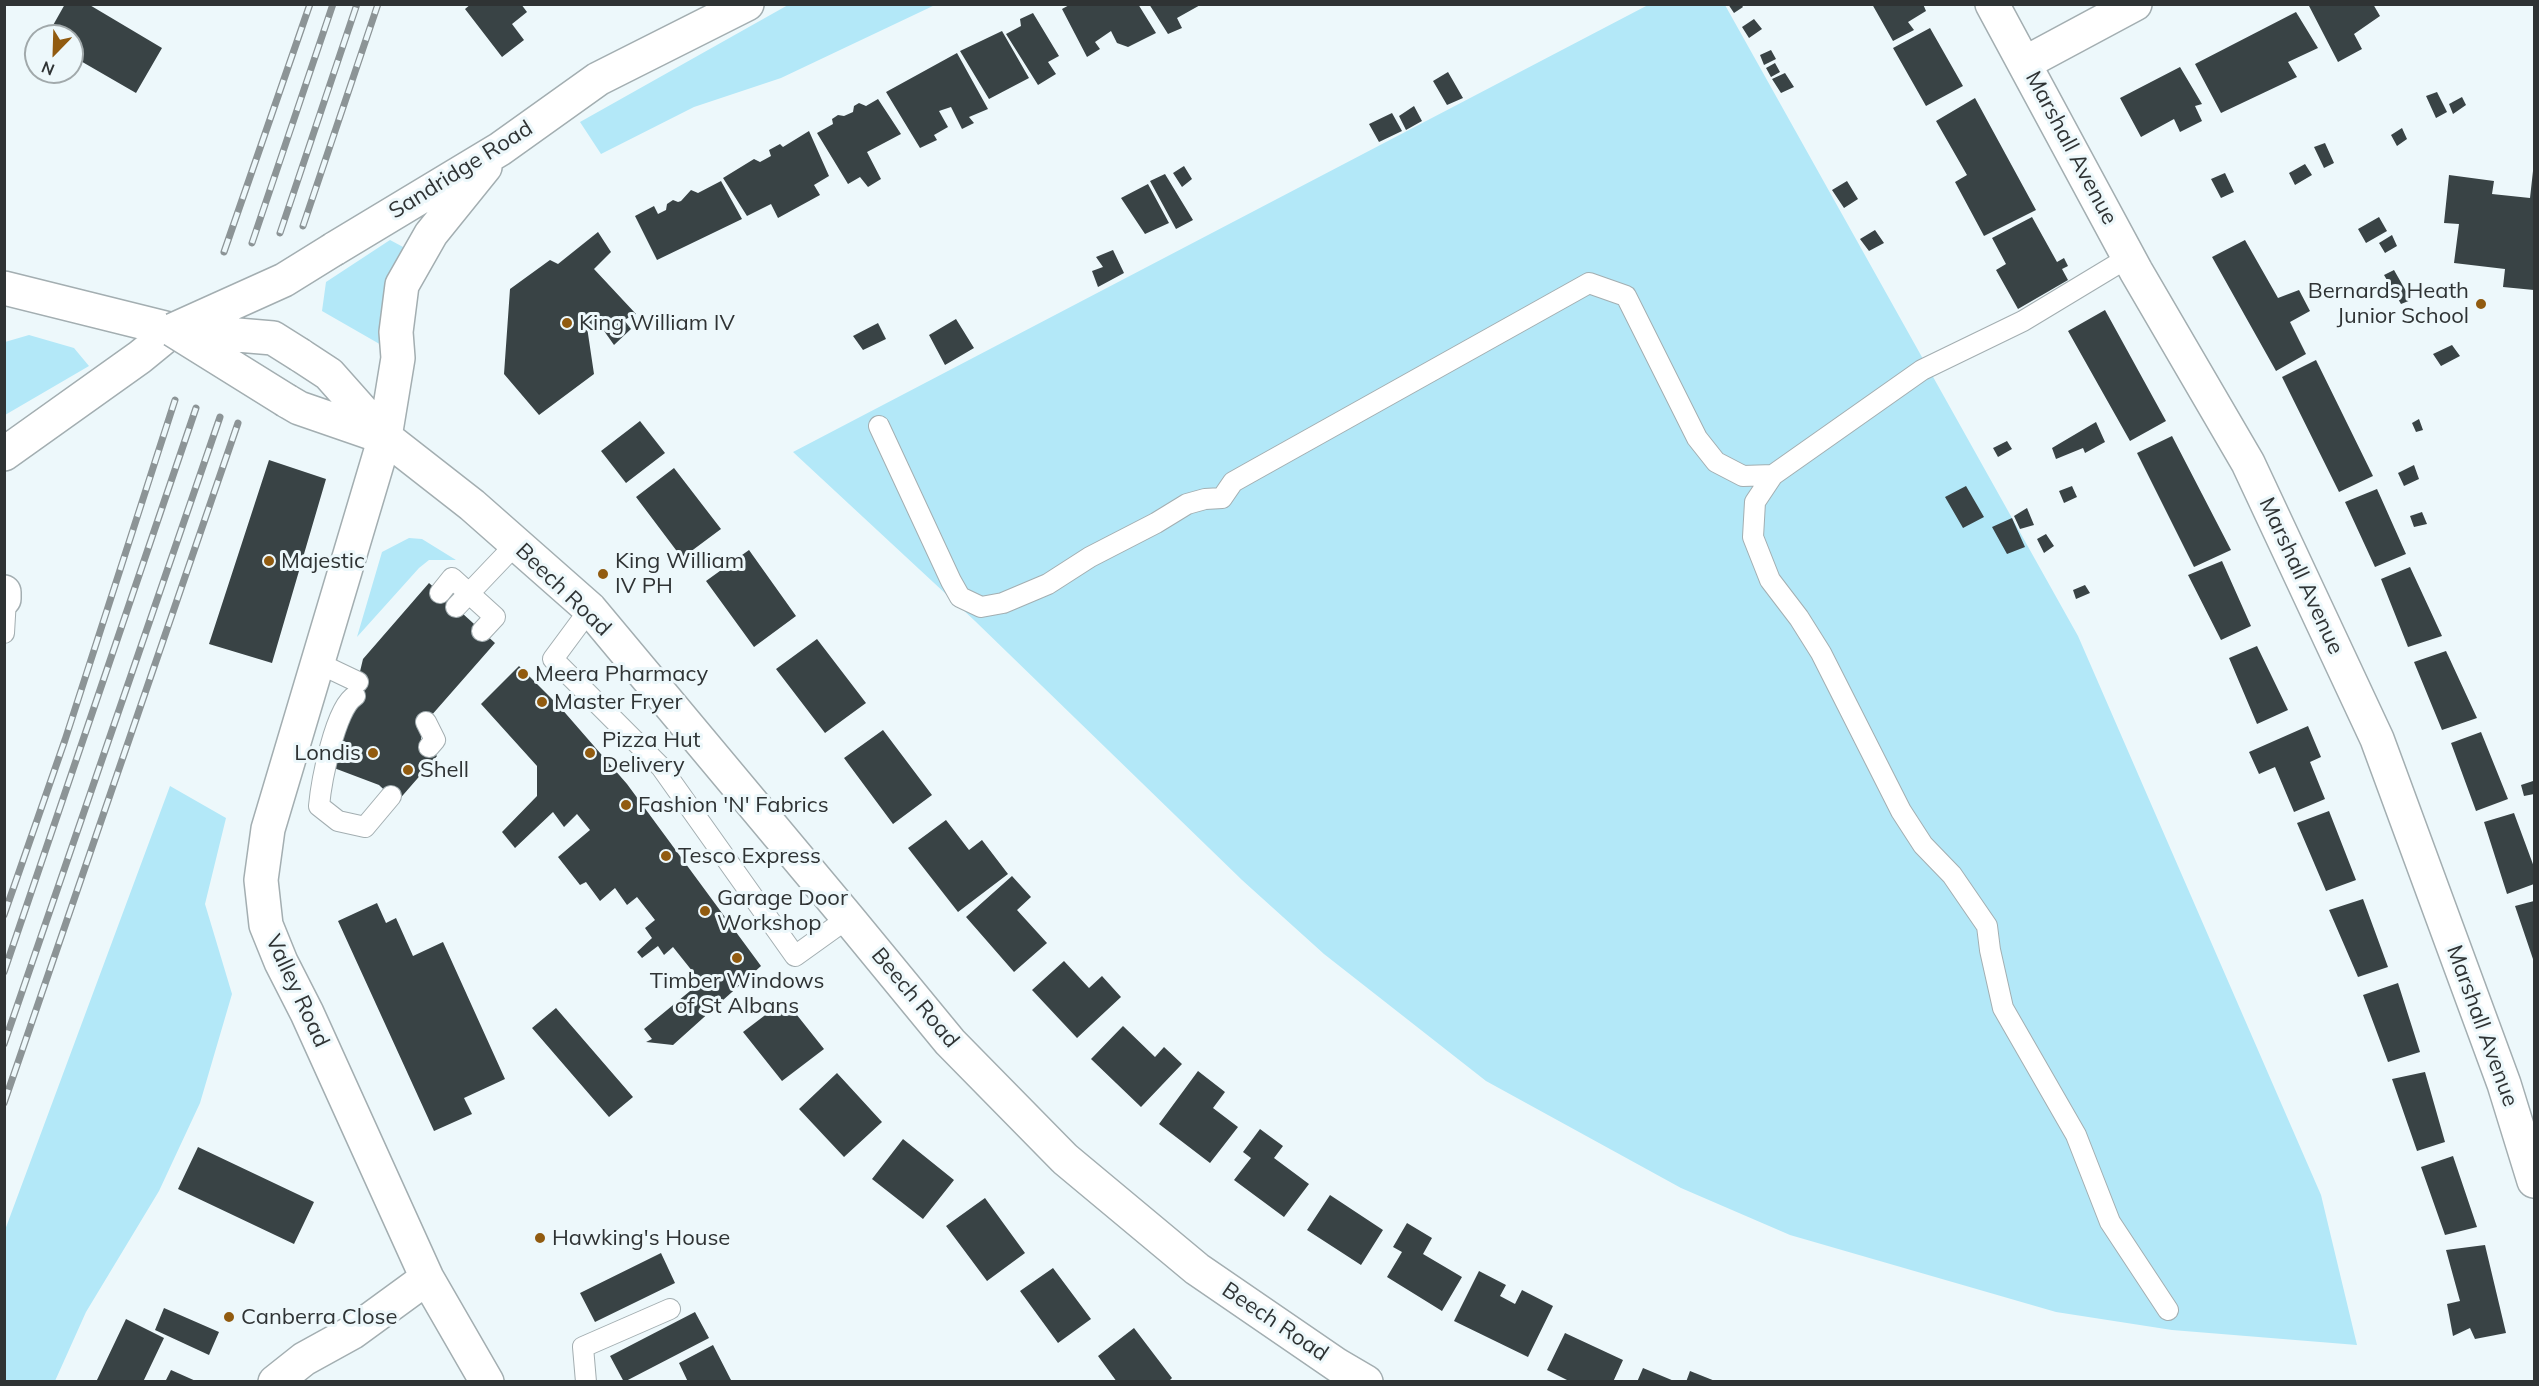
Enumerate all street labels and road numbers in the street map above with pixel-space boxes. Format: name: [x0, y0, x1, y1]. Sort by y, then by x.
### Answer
street label: Marshall Avenue: [2019, 67, 2123, 229]
street label: Sandridge Road: [384, 115, 538, 225]
street label: Marshall Avenue: [2253, 493, 2349, 659]
street label: Beech Road: [510, 538, 616, 642]
street label: Valley Road: [259, 931, 335, 1051]
street label: Marshall Avenue: [2441, 942, 2523, 1110]
street label: Beech Road: [866, 943, 964, 1053]
street label: Beech Road: [1217, 1277, 1333, 1367]

